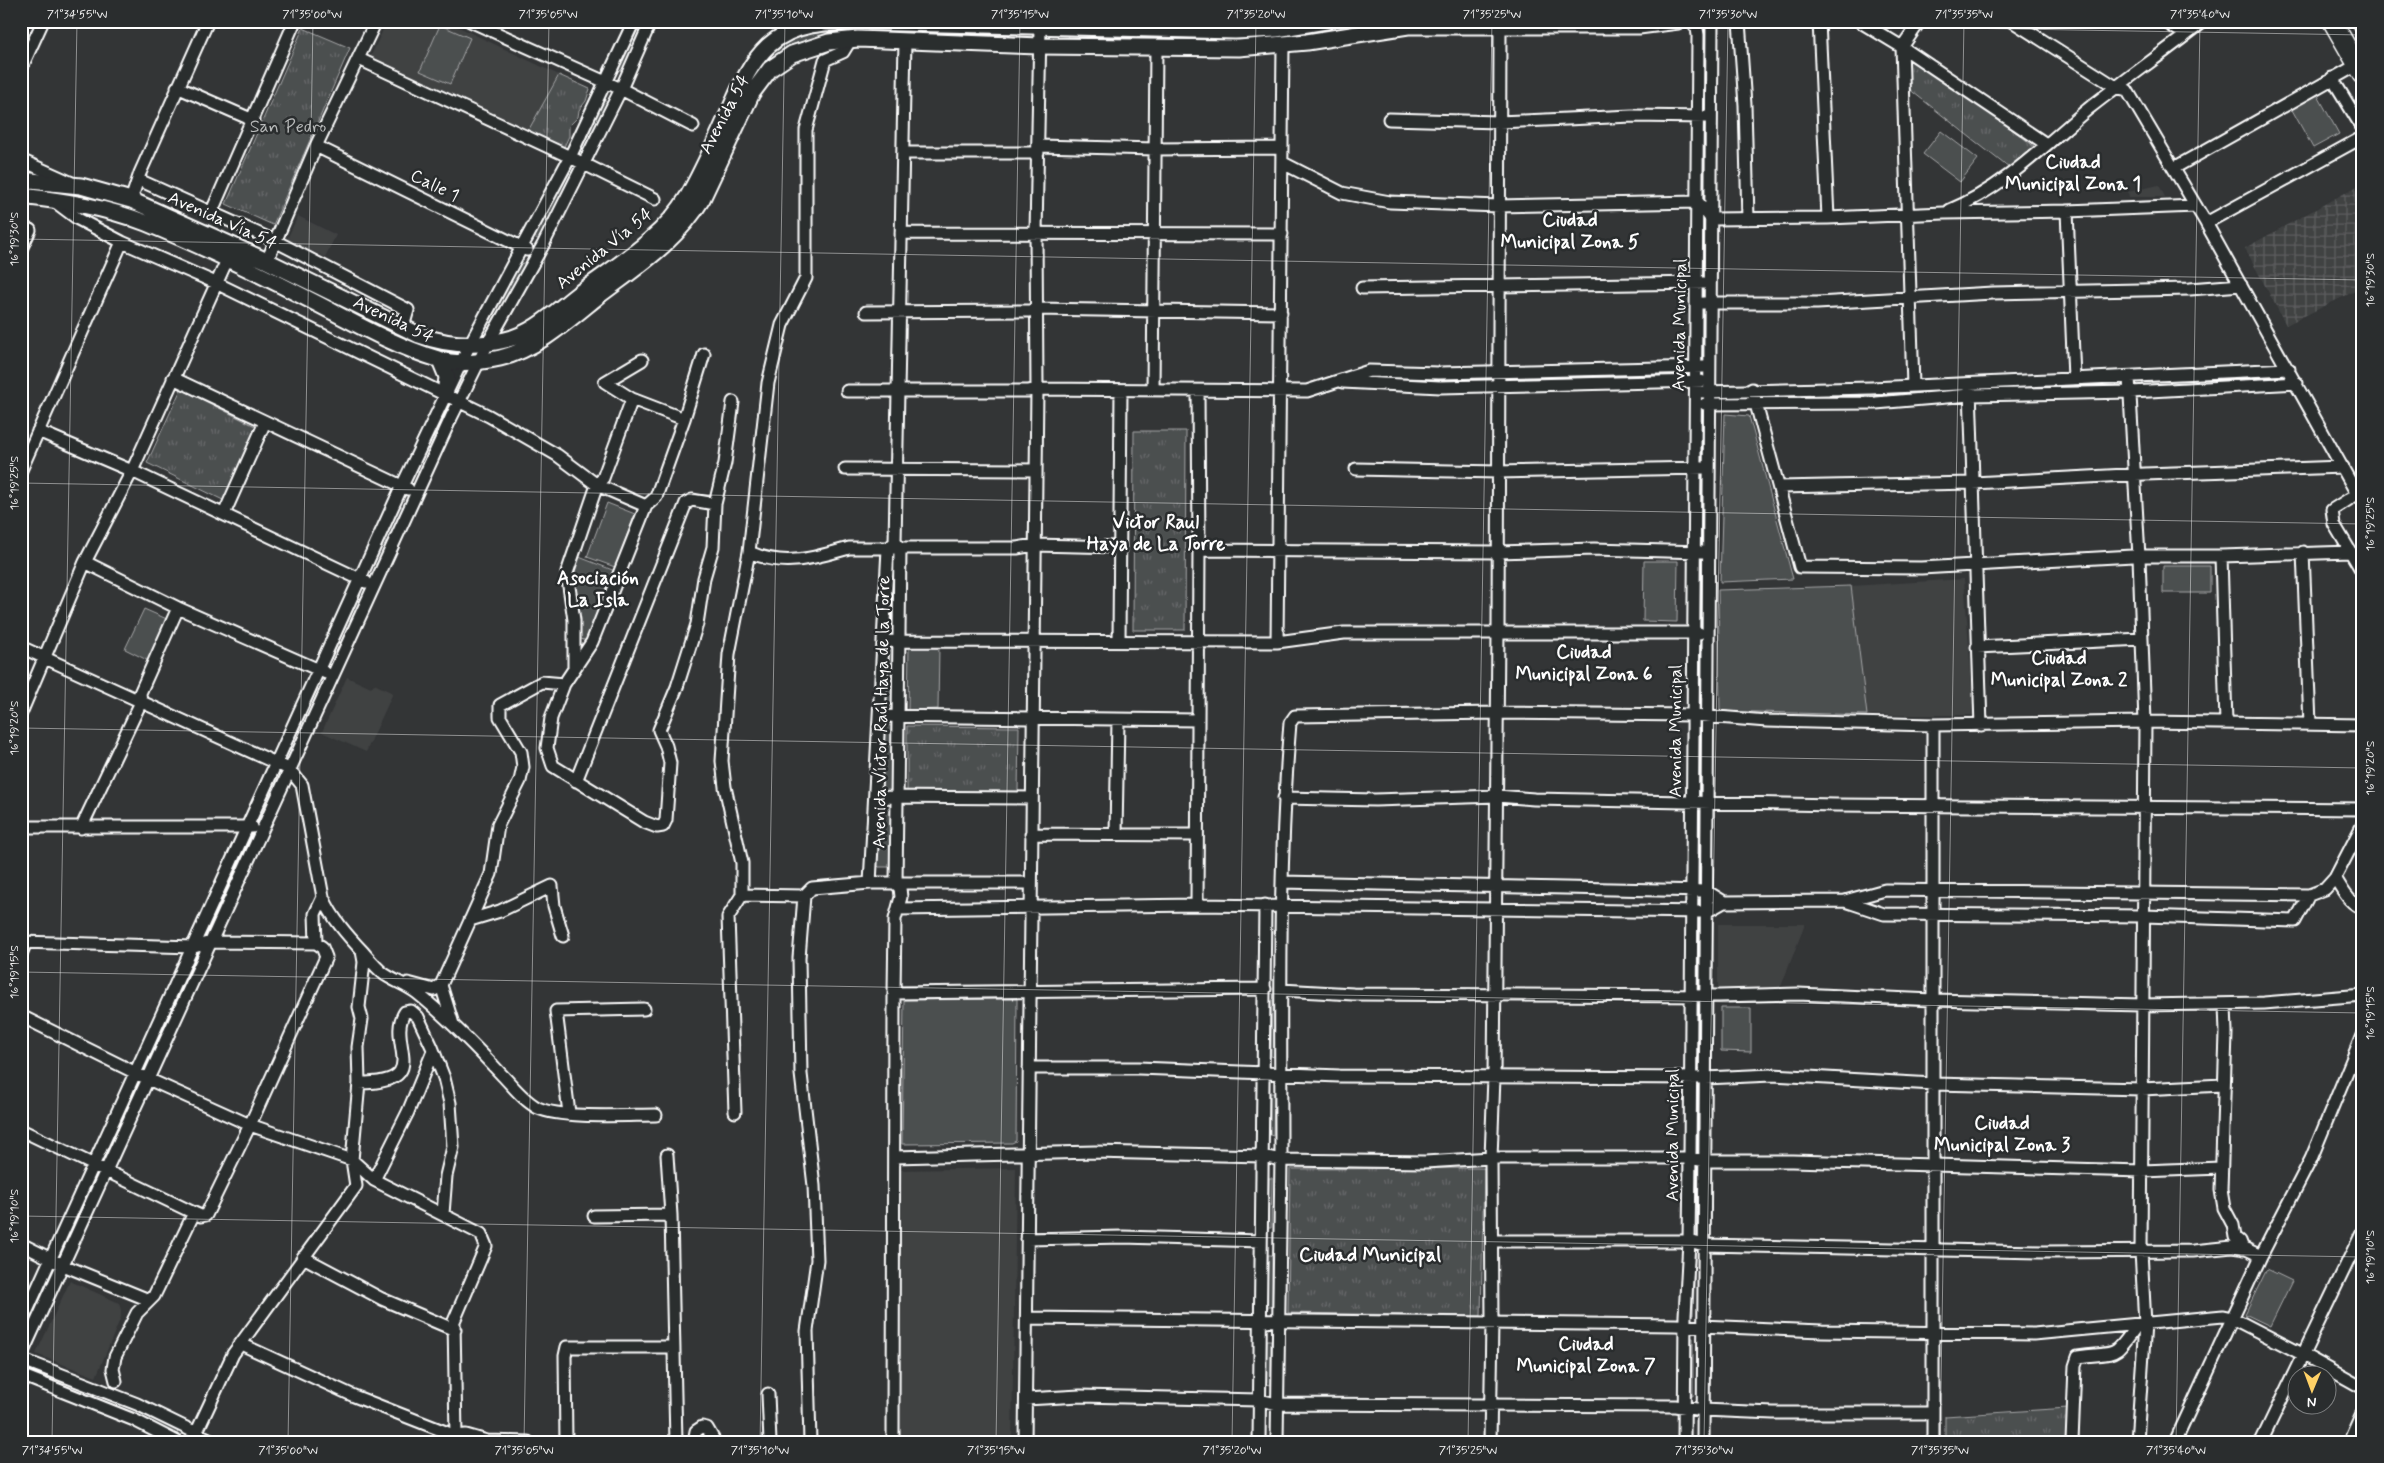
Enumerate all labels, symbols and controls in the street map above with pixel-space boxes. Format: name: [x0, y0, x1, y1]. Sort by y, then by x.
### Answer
text: 71°34'55"W: [47, 7, 107, 23]
text: 71°35'00"W: [282, 7, 342, 23]
text: 71°35'05"W: [518, 7, 578, 23]
text: 71°35'10"W: [755, 7, 813, 23]
text: 71°35'15"W: [991, 7, 1049, 23]
text: 71°35'20"W: [1227, 7, 1286, 23]
text: 71°35'25"W: [1463, 7, 1521, 23]
text: 71°35'30"W: [1699, 7, 1757, 23]
text: 71°35'35"W: [1935, 7, 1993, 23]
text: 71°35'40"W: [2170, 7, 2230, 23]
street label: Avenida 54: [694, 70, 756, 159]
park label: San Pedro: [250, 115, 326, 139]
district label: Ciudad Municipal Zona 1: [2005, 150, 2141, 197]
street label: Calle 1: [406, 164, 463, 208]
street label: Avenida Vía 54: [164, 186, 281, 256]
street label: Avenida Vía 54: [551, 202, 658, 295]
district label: Ciudad Municipal Zona 5: [1501, 208, 1640, 255]
text: 16°19'30"S: [7, 211, 23, 266]
text: 16°19'30"S: [2363, 252, 2379, 307]
street label: Avenida Municipal: [1667, 258, 1693, 392]
street label: Avenida 54: [349, 291, 438, 349]
text: 16°19'25"S: [7, 455, 23, 510]
text: 16°19'25"S: [2363, 496, 2379, 551]
district label: Victor Raul Haya de La Torre: [1087, 510, 1225, 557]
district label: Asociación La Isla: [557, 566, 639, 613]
street label: Avenida Víctor Raúl Haya de la Torre: [868, 575, 896, 849]
district label: Ciudad Municipal Zona 6: [1515, 640, 1653, 687]
district label: Ciudad Municipal Zona 2: [1991, 646, 2128, 693]
street label: Avenida Municipal: [1664, 665, 1688, 797]
text: 16°19'20"S: [7, 700, 23, 755]
text: 16°19'20"S: [2363, 740, 2379, 795]
text: 16°19'15"S: [7, 945, 23, 999]
text: 16°19'15"S: [2363, 986, 2379, 1040]
street label: Avenida Municipal: [1661, 1069, 1685, 1201]
district label: Ciudad Municipal Zona 3: [1934, 1111, 2070, 1158]
text: 16°19'10"S: [7, 1188, 23, 1243]
text: 16°19'10"S: [2363, 1229, 2379, 1284]
district label: Ciudad Municipal: [1299, 1242, 1441, 1269]
district label: Ciudad Municipal Zona 7: [1517, 1332, 1656, 1379]
north arrow: [2286, 1366, 2336, 1416]
text: N: [2307, 1393, 2317, 1411]
text: 71°34'55"W: [22, 1443, 82, 1459]
text: 71°35'00"W: [258, 1443, 318, 1459]
text: 71°35'05"W: [494, 1443, 554, 1459]
text: 71°35'10"W: [731, 1443, 789, 1459]
text: 71°35'15"W: [967, 1443, 1025, 1459]
text: 71°35'20"W: [1203, 1443, 1262, 1459]
text: 71°35'25"W: [1439, 1443, 1497, 1459]
text: 71°35'30"W: [1675, 1443, 1733, 1459]
text: 71°35'35"W: [1911, 1443, 1969, 1459]
text: 71°35'40"W: [2146, 1443, 2206, 1459]

